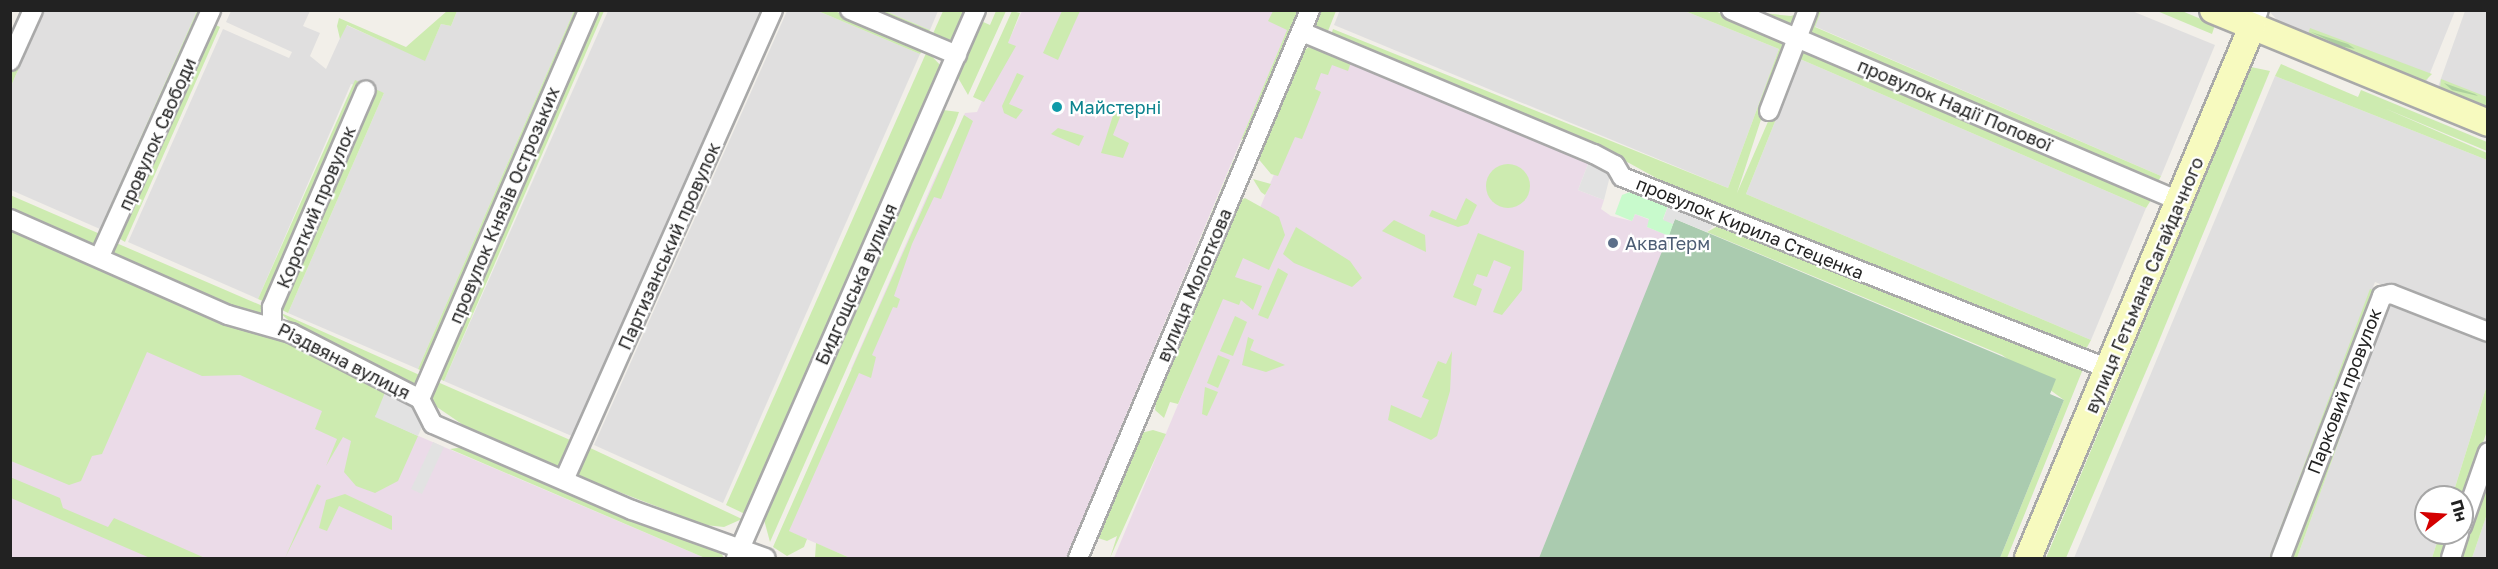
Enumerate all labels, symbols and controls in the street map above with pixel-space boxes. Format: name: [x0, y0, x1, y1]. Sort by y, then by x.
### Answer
street label: провулок Свободи: [114, 54, 200, 214]
street label: провулок Надії Попової: [1855, 54, 2055, 156]
street label: провулок Князів Острозьких: [444, 83, 564, 327]
place label: Майстерні: [1069, 96, 1161, 118]
marker: Майстерні: [1050, 100, 1064, 114]
street label: Короткий провулок: [272, 123, 360, 291]
street label: Партизанський провулок: [613, 139, 725, 353]
street label: вулиця Гетьмана Сагайдачного: [2080, 154, 2208, 416]
street label: провулок Кирила Стеценка: [1633, 172, 1867, 284]
street label: Бидгощська вулиця: [811, 200, 901, 368]
street label: вулиця Молоткова: [1152, 205, 1236, 365]
place label: АкваТерм: [1625, 232, 1710, 254]
marker: АкваТерм: [1606, 236, 1620, 250]
street label: Парковий провулок: [2302, 305, 2386, 477]
street label: Різдвяна вулиця: [274, 318, 414, 404]
north arrow: [2414, 485, 2474, 545]
text: Пн: [2447, 497, 2472, 524]

